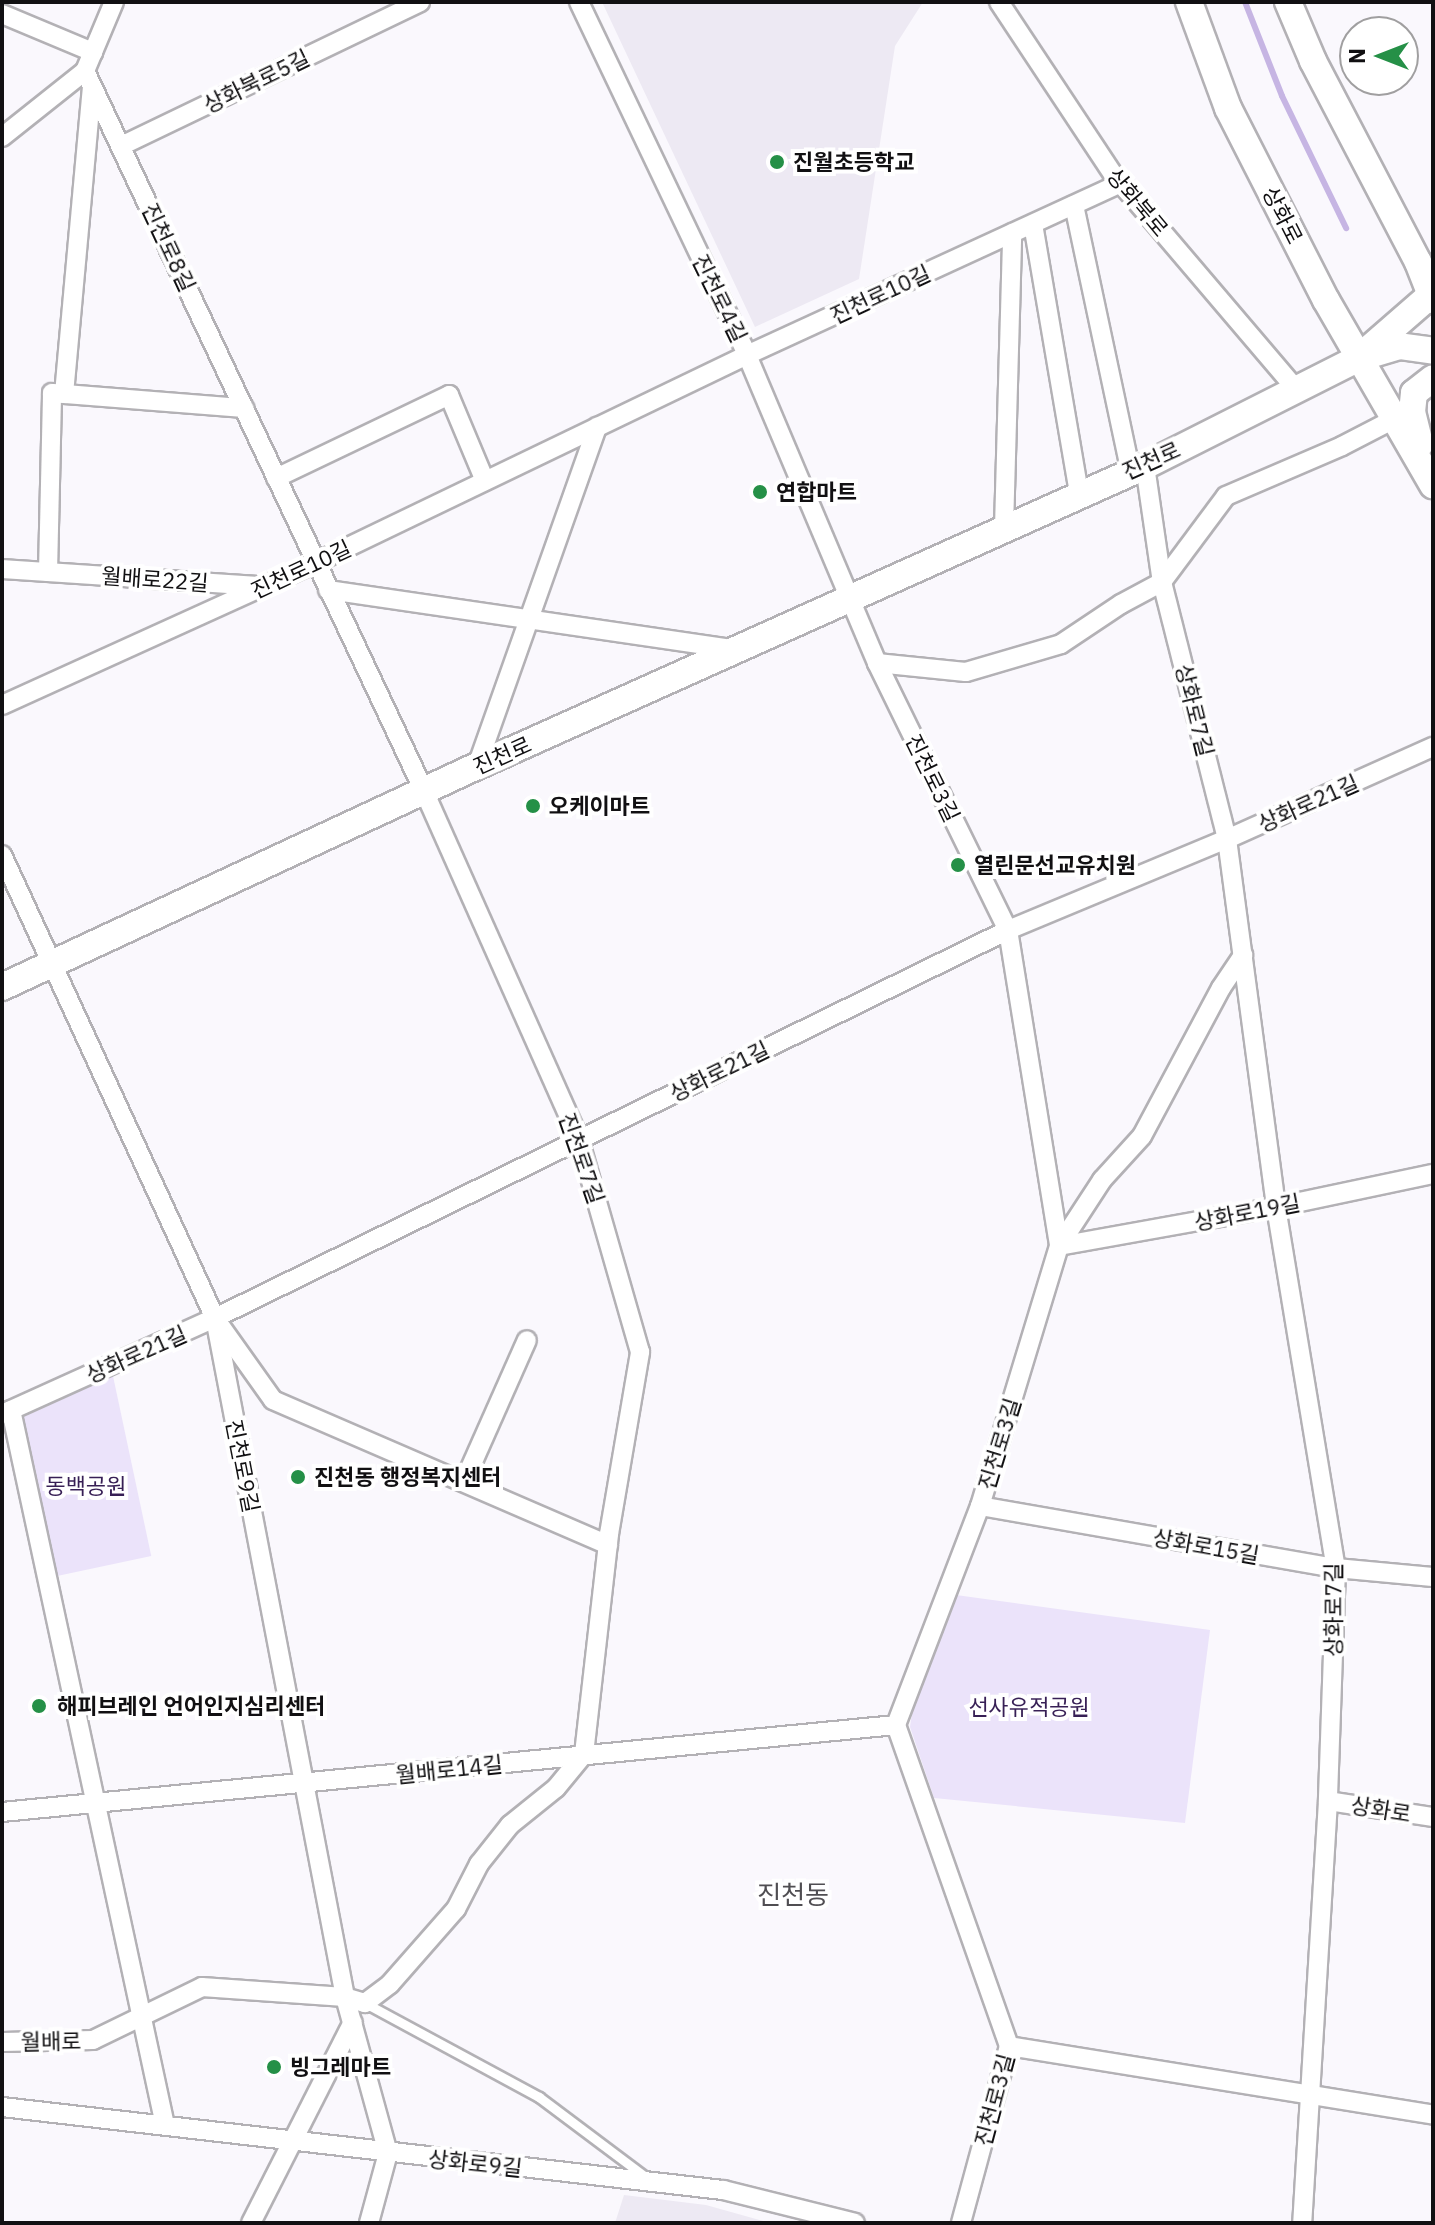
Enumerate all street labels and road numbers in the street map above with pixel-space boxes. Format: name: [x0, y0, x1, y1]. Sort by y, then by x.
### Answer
street label: 상화북로5길: [199, 44, 313, 118]
street label: 상화북로: [1102, 163, 1174, 241]
street label: 상화로: [1257, 182, 1309, 248]
street label: 진천로8길: [137, 199, 201, 295]
street label: 진천로4길: [687, 250, 753, 346]
street label: 진천로10길: [826, 259, 934, 329]
street label: 진천로: [1118, 436, 1184, 484]
street label: 진천로10길: [247, 534, 355, 604]
street label: 월배로22길: [101, 562, 209, 596]
street label: 상화로7길: [1171, 661, 1219, 759]
street label: 진천로3길: [900, 730, 966, 826]
street label: 진천로: [469, 731, 535, 779]
street label: 상화로21길: [1254, 769, 1362, 837]
street label: 상화로21길: [665, 1036, 773, 1106]
street label: 진천로7길: [554, 1109, 610, 1207]
street label: 상화로19길: [1192, 1189, 1302, 1235]
street label: 상화로21길: [82, 1320, 190, 1388]
street label: 진천로3길: [973, 1395, 1025, 1493]
street label: 진천로9길: [221, 1417, 265, 1515]
street label: 상화로15길: [1151, 1524, 1261, 1568]
street label: 상화로7길: [1320, 1563, 1346, 1657]
street label: 월배로14길: [394, 1750, 504, 1788]
street label: 상화로: [1349, 1791, 1413, 1827]
street label: 월배로: [20, 2027, 82, 2055]
street label: 진천로3길: [969, 2051, 1019, 2149]
street label: 상화로9길: [427, 2145, 523, 2181]

